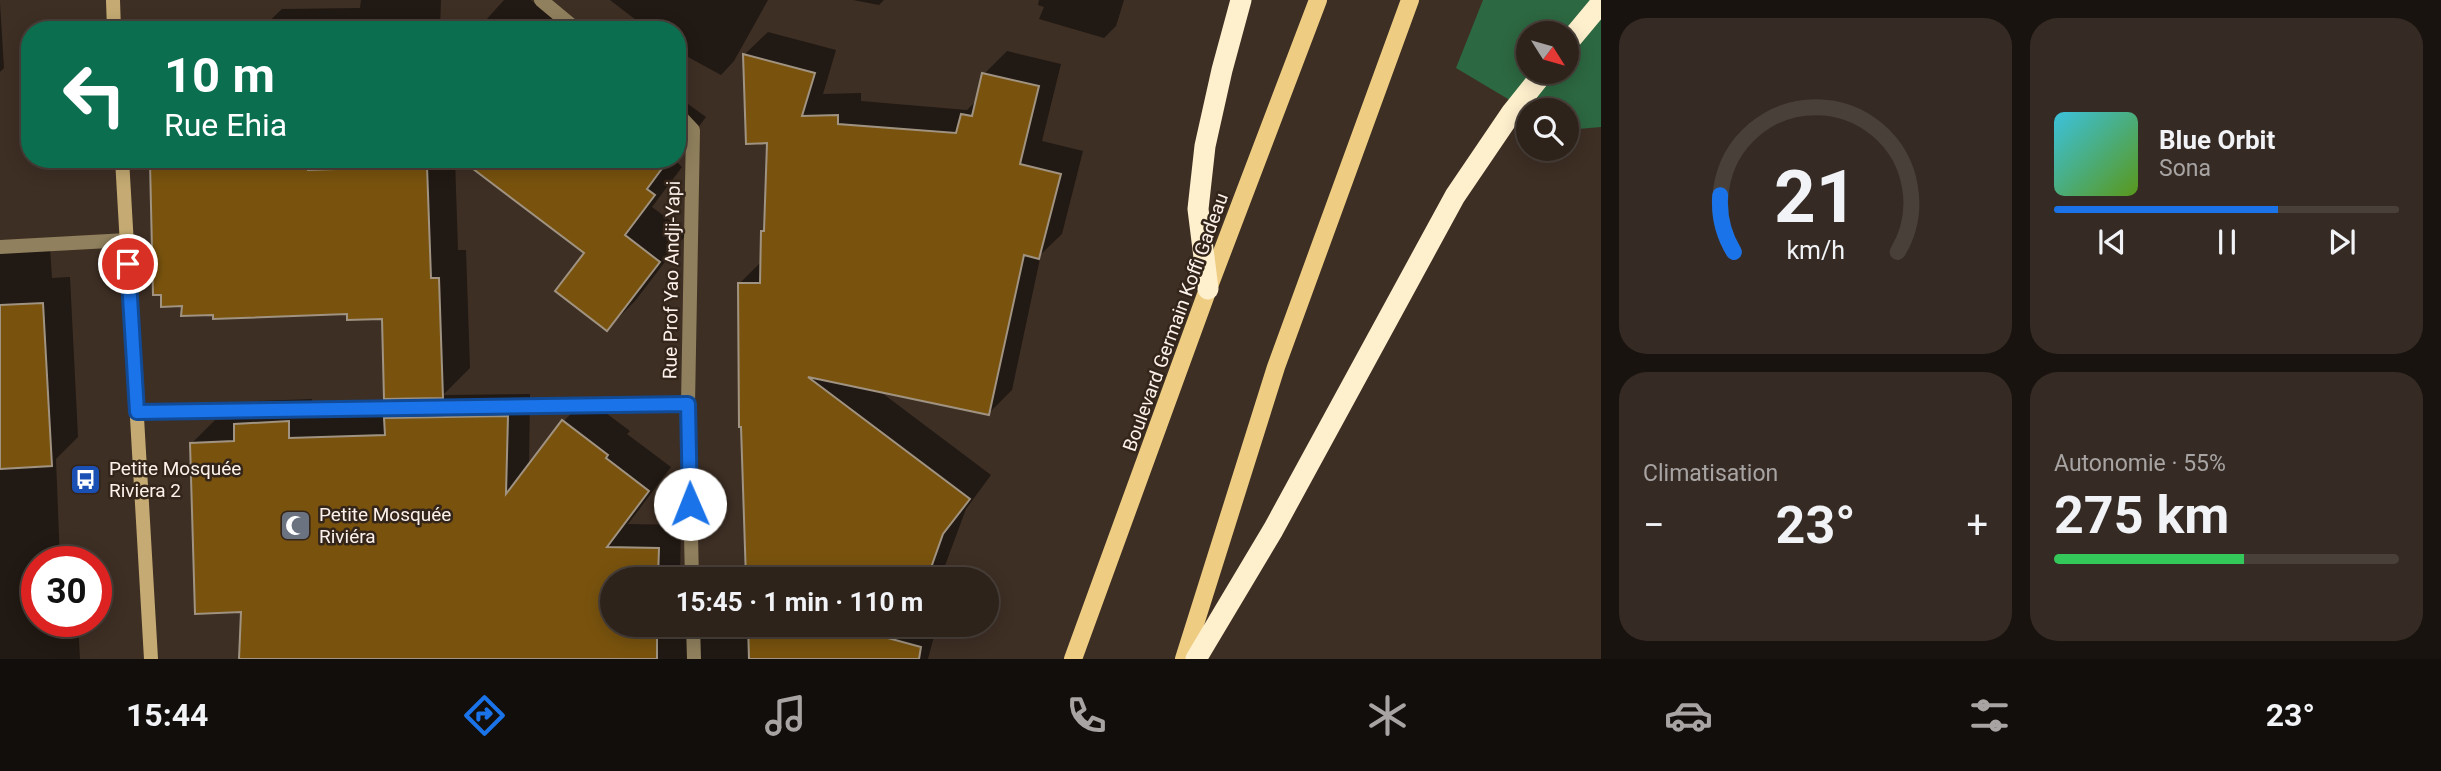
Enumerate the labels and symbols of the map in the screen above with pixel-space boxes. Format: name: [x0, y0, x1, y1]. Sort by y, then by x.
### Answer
north arrow: [1516, 21, 1578, 84]
street label: Rue Prof Yao Andji-Yapi: [658, 181, 685, 379]
street label: Boulevard Germain Koffi Gadeau: [1118, 190, 1233, 455]
pin: [98, 234, 158, 294]
place label: Petite Mosquée Riviera 2: [109, 457, 241, 502]
bus stop icon: Petite Mosquée Riviera 2: [69, 462, 103, 496]
position arrow: [653, 467, 727, 541]
place label: Petite Mosquée Riviéra: [319, 503, 451, 548]
mosque icon: Petite Mosquée Riviéra: [279, 508, 313, 542]
speed limit sign: 30: [21, 546, 112, 637]

